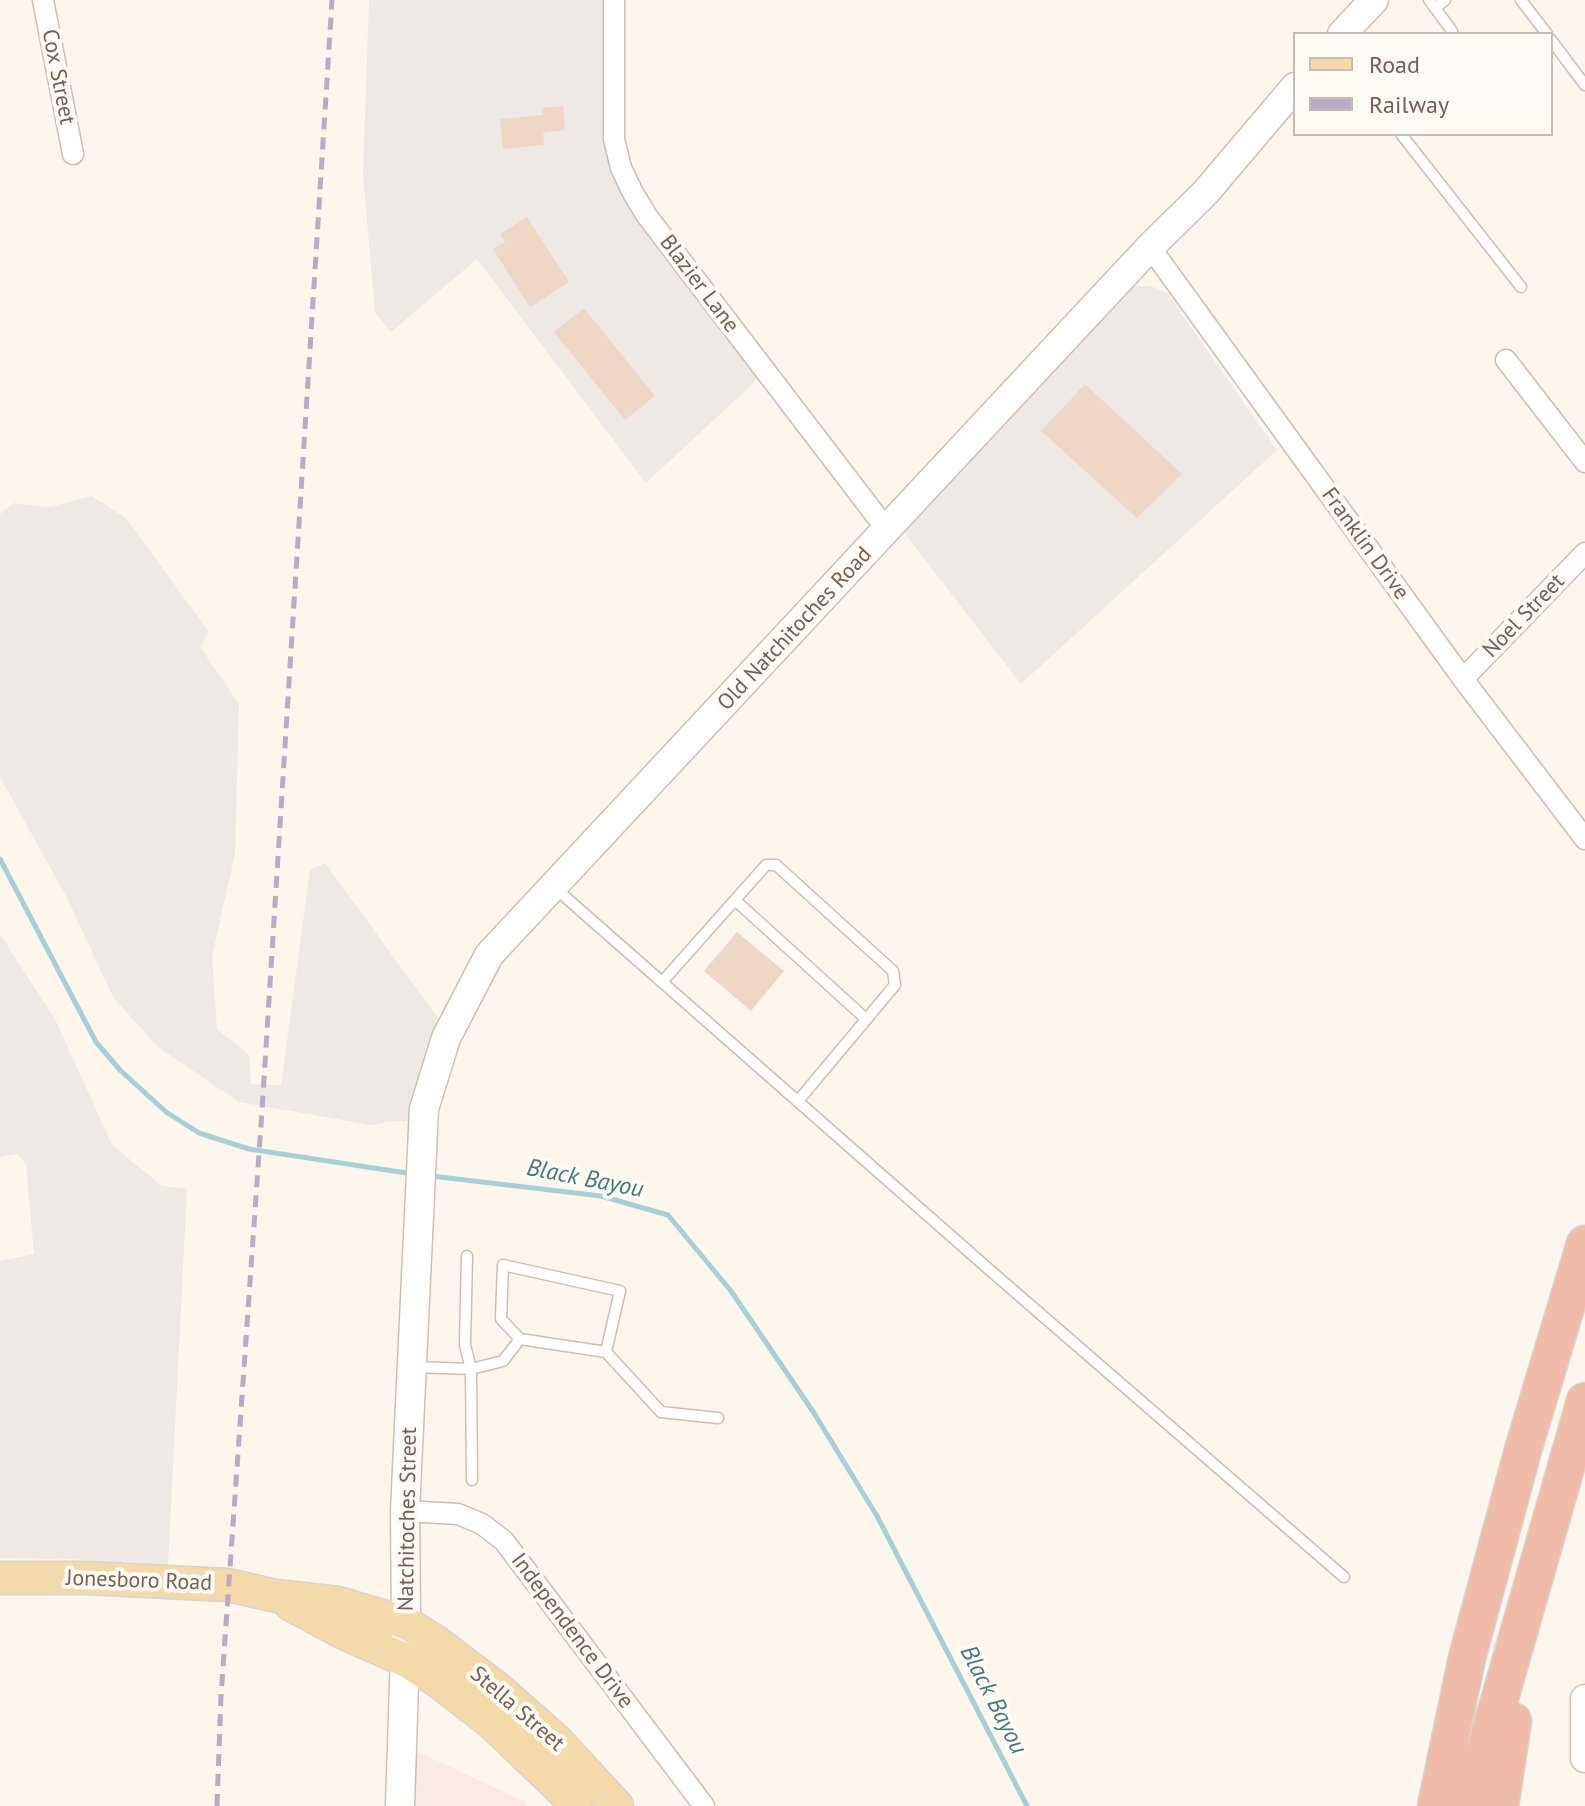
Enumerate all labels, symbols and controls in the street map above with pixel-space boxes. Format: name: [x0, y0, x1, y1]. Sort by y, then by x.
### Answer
street label: Cox Street: [36, 27, 80, 127]
legend: [1293, 32, 1553, 136]
text: Road: [1369, 49, 1420, 80]
text: Railway: [1369, 89, 1449, 120]
street label: Blazier Lane: [654, 230, 744, 338]
street label: Franklin Drive: [1316, 483, 1414, 605]
street label: Old Natchitoches Road: [712, 542, 878, 716]
street label: Noel Street: [1478, 569, 1570, 663]
water label: Black Bayou: [524, 1154, 646, 1204]
street label: Natchitoches Street: [393, 1427, 423, 1611]
street label: Independence Drive: [505, 1548, 639, 1714]
street label: Jonesboro Road: [66, 1565, 212, 1597]
water label: Black Bayou: [953, 1641, 1033, 1759]
street label: Stella Street: [465, 1661, 569, 1757]

